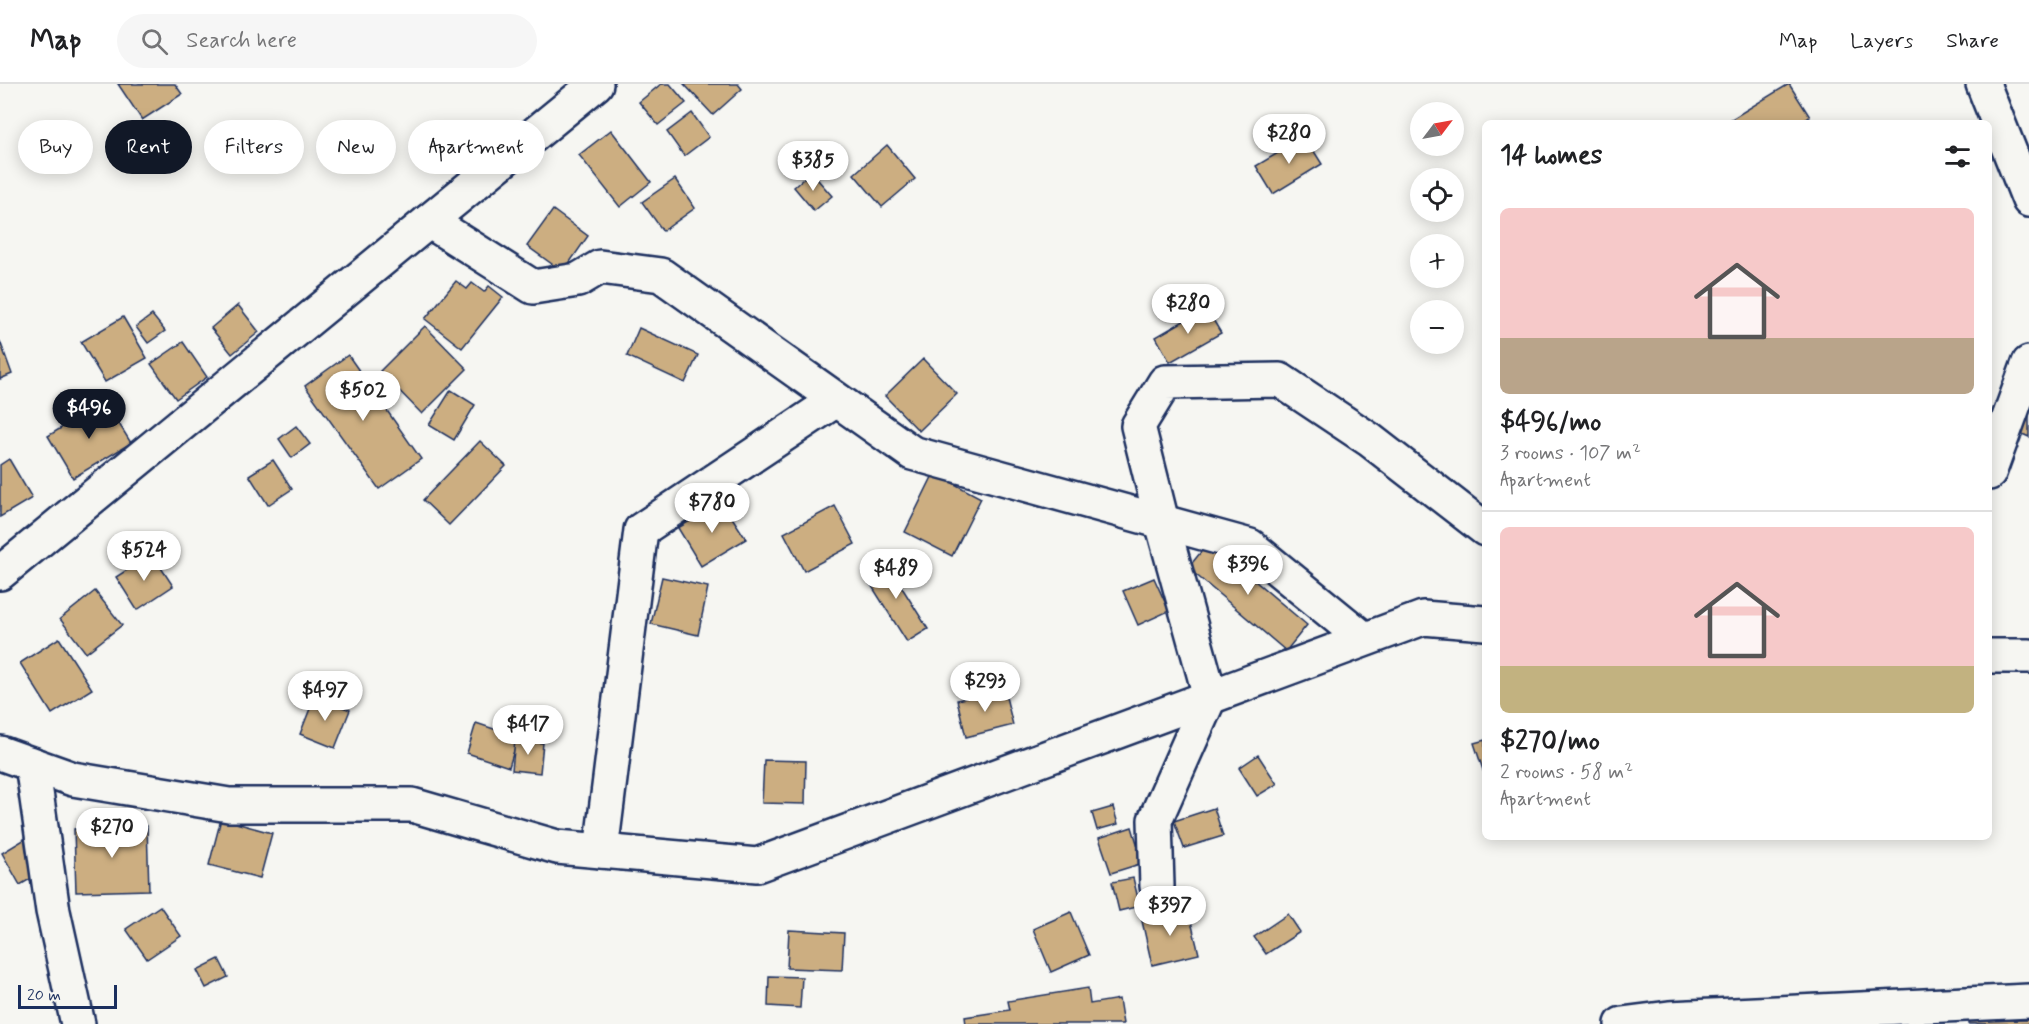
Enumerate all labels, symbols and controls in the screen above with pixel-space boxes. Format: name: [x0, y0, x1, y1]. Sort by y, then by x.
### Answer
search box: [117, 14, 537, 68]
text: Map: [30, 23, 81, 60]
icon: search: [138, 25, 171, 58]
text: Search here: [186, 27, 297, 55]
text: Map: [1779, 27, 1817, 55]
text: Layers: [1850, 27, 1913, 55]
text: Share: [1946, 27, 1999, 55]
north arrow: [1410, 102, 1464, 156]
map controls: [1410, 102, 1464, 354]
pin: $280: [1253, 114, 1325, 165]
chip: Buy: [18, 120, 93, 174]
chip: Rent: [105, 120, 192, 174]
chip: Filters: [204, 120, 304, 174]
chip: New: [316, 120, 396, 174]
chip: Apartment: [408, 120, 545, 174]
text: $280: [1267, 120, 1311, 147]
text: 14 homes: [1500, 139, 1602, 173]
icon: filters: [1941, 140, 1974, 173]
pin: $385: [777, 141, 849, 192]
text: $385: [792, 147, 834, 174]
button: locate: [1410, 168, 1464, 222]
button: +: [1410, 234, 1464, 288]
icon: home: [1683, 247, 1791, 355]
pin: $280: [1152, 284, 1224, 335]
text: $280: [1166, 290, 1210, 317]
button: −: [1410, 300, 1464, 354]
pin: $502: [327, 371, 399, 422]
text: $502: [339, 377, 387, 404]
pin: $496: [53, 389, 125, 440]
text: $496: [67, 395, 111, 422]
text: $496/mo: [1500, 406, 1601, 440]
text: 3 rooms · 107 m²: [1500, 440, 1641, 467]
text: Apartment: [1500, 467, 1591, 494]
pin: $780: [676, 483, 748, 534]
text: $780: [689, 489, 735, 516]
pin: $524: [108, 531, 180, 582]
text: $524: [121, 537, 167, 564]
pin: $396: [1212, 545, 1284, 596]
pin: $489: [860, 549, 932, 600]
text: $396: [1227, 551, 1269, 578]
text: $489: [874, 555, 918, 582]
icon: home: [1683, 566, 1791, 674]
pin: $293: [949, 662, 1021, 713]
text: $293: [964, 668, 1006, 695]
pin: $497: [289, 671, 361, 722]
text: $497: [302, 677, 348, 704]
pin: $417: [492, 705, 564, 756]
text: $417: [506, 711, 550, 738]
text: $270/mo: [1500, 725, 1600, 759]
text: 2 rooms · 58 m²: [1500, 759, 1633, 786]
text: Apartment: [1500, 786, 1591, 813]
pin: $270: [76, 808, 148, 859]
text: $270: [90, 814, 134, 841]
pin: $397: [1134, 886, 1206, 937]
text: $397: [1148, 892, 1192, 919]
scale bar: [18, 982, 117, 1010]
text: 20 m: [27, 985, 61, 1006]

